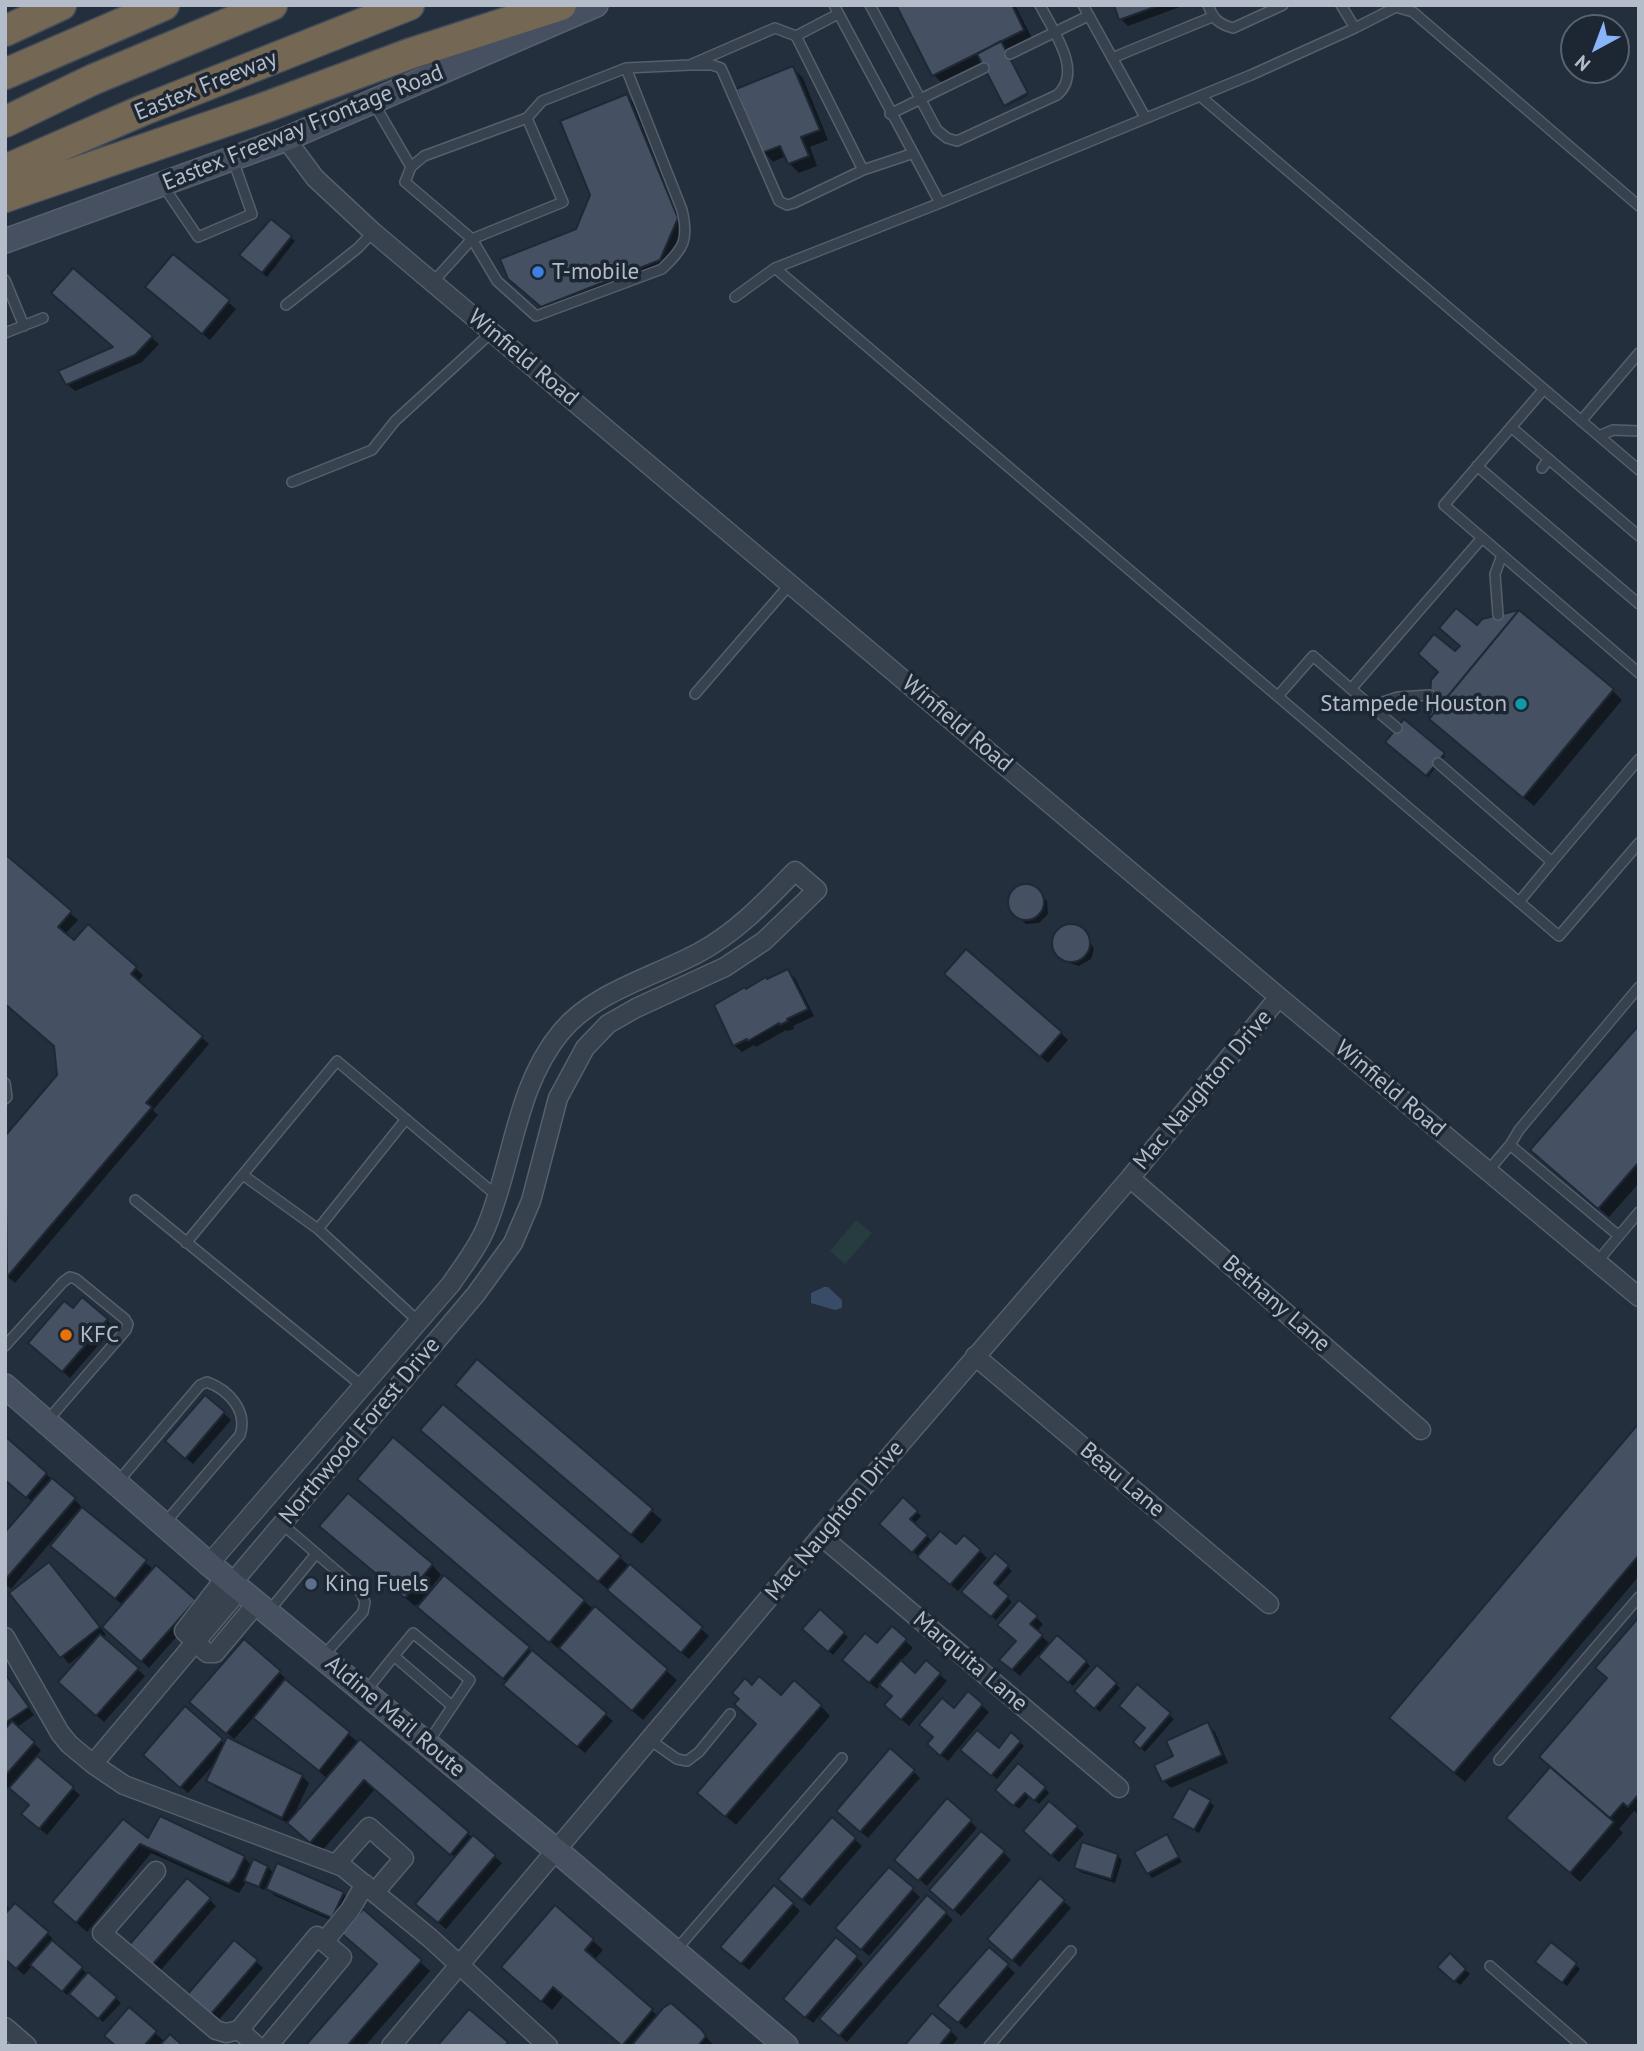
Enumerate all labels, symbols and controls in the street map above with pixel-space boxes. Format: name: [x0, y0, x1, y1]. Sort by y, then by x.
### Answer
north arrow: [1560, 14, 1630, 84]
street label: Eastex Freeway: [130, 45, 282, 127]
text: N: [1570, 50, 1595, 76]
street label: Eastex Freeway Frontage Road: [159, 59, 447, 197]
place label: T-mobile: [552, 258, 639, 286]
marker: T-mobile: [530, 264, 546, 280]
street label: Winfield Road: [462, 304, 584, 412]
street label: Winfield Road: [896, 670, 1018, 778]
place label: Stampede Houston: [1320, 690, 1507, 718]
marker: Stampede Houston: [1513, 696, 1529, 712]
street label: Mac Naughton Drive: [1128, 1004, 1278, 1176]
street label: Winfield Road: [1329, 1035, 1451, 1143]
street label: Bethany Lane: [1217, 1250, 1335, 1358]
place label: KFC: [80, 1321, 119, 1349]
marker: KFC: [58, 1327, 74, 1343]
street label: Northwood Forest Drive: [274, 1332, 446, 1530]
street label: Mac Naughton Drive: [760, 1435, 910, 1607]
street label: Beau Lane: [1074, 1437, 1170, 1523]
place label: King Fuels: [325, 1570, 429, 1598]
marker: King Fuels: [303, 1576, 319, 1592]
street label: Marquita Lane: [907, 1606, 1033, 1718]
street label: Aldine Mail Route: [319, 1650, 471, 1784]

